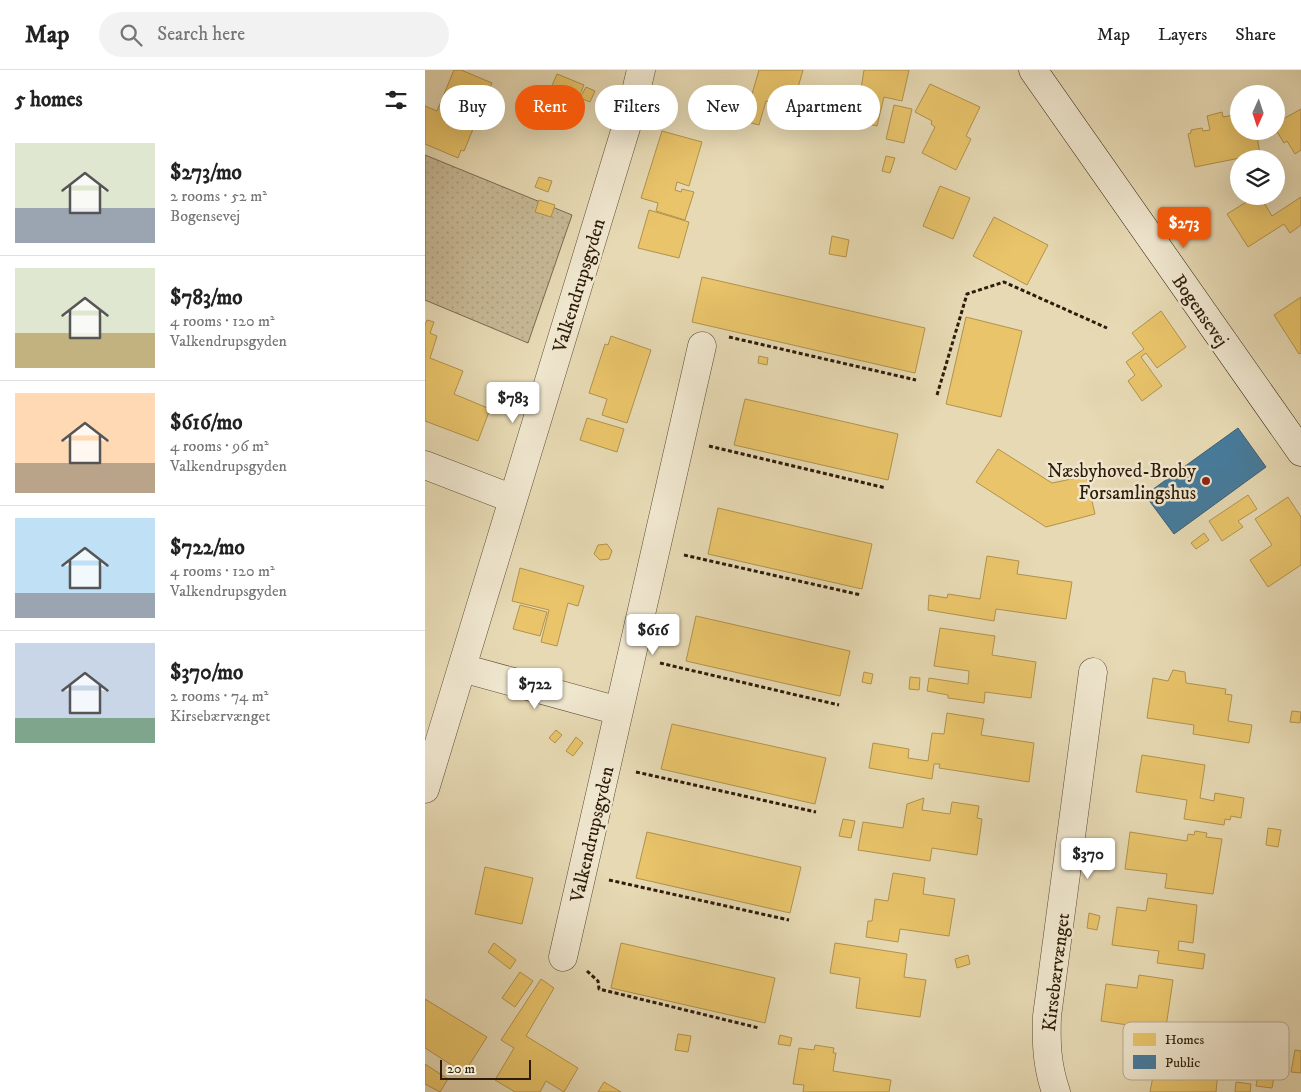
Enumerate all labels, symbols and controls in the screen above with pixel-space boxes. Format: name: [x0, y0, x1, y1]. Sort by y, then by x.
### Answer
search box: [99, 12, 449, 57]
text: Map: [25, 20, 69, 50]
icon: search: [117, 21, 145, 49]
text: Search here: [157, 23, 245, 46]
text: Map: [1097, 24, 1130, 46]
text: Layers: [1158, 24, 1207, 46]
text: Share: [1235, 24, 1276, 46]
chip: Buy: [440, 85, 505, 130]
chip: Rent: [515, 85, 585, 130]
chip: Filters: [595, 85, 678, 130]
chip: New: [688, 85, 757, 130]
chip: Apartment: [767, 85, 880, 130]
north arrow: [1230, 85, 1285, 140]
map controls: [1230, 85, 1285, 205]
icon: filters: [382, 86, 410, 114]
text: 5 homes: [15, 87, 83, 113]
button: layers: [1230, 150, 1285, 205]
text: $273/mo: [170, 160, 242, 186]
icon: home: [55, 163, 115, 223]
text: 2 rooms · 52 m²: [170, 186, 267, 206]
text: Bogensevej: [170, 206, 240, 226]
pin: $273: [1154, 206, 1214, 249]
text: $273: [1169, 213, 1199, 233]
street label: Valkendrupsgyden: [548, 216, 611, 356]
street label: Bogensevej: [1166, 270, 1233, 352]
text: $783/mo: [170, 285, 243, 311]
icon: home: [55, 288, 115, 348]
text: 4 rooms · 120 m²: [170, 311, 275, 331]
text: Valkendrupsgyden: [170, 331, 287, 351]
pin: $783: [483, 382, 543, 424]
text: $783: [497, 388, 529, 408]
text: $616/mo: [170, 410, 242, 436]
icon: home: [55, 413, 115, 473]
text: 4 rooms · 96 m²: [170, 436, 269, 456]
text: Valkendrupsgyden: [170, 456, 287, 476]
place label: Næsbyhoved-Broby Forsamlingshus: [1047, 460, 1197, 505]
marker: Næsbyhoved-Broby Forsamlingshus: [1200, 475, 1212, 487]
text: $722/mo: [170, 535, 245, 561]
icon: home: [55, 538, 115, 598]
text: 4 rooms · 120 m²: [170, 561, 275, 581]
text: Valkendrupsgyden: [170, 581, 287, 601]
pin: $616: [623, 614, 683, 656]
text: $616: [637, 620, 669, 640]
text: $370/mo: [170, 660, 243, 686]
icon: home: [55, 663, 115, 723]
pin: $722: [505, 668, 565, 710]
text: $722: [519, 674, 551, 694]
text: 2 rooms · 74 m²: [170, 686, 268, 706]
text: Kirsebærvænget: [170, 706, 270, 726]
street label: Valkendrupsgyden: [565, 764, 619, 906]
pin: $370: [1058, 838, 1118, 880]
text: $370: [1072, 844, 1104, 864]
street label: Kirsebærvænget: [1038, 912, 1075, 1033]
legend: [1123, 1022, 1289, 1080]
text: Homes: [1165, 1031, 1205, 1049]
text: Public: [1165, 1054, 1200, 1072]
scale bar: [440, 1057, 531, 1080]
text: 20 m: [447, 1060, 475, 1078]

